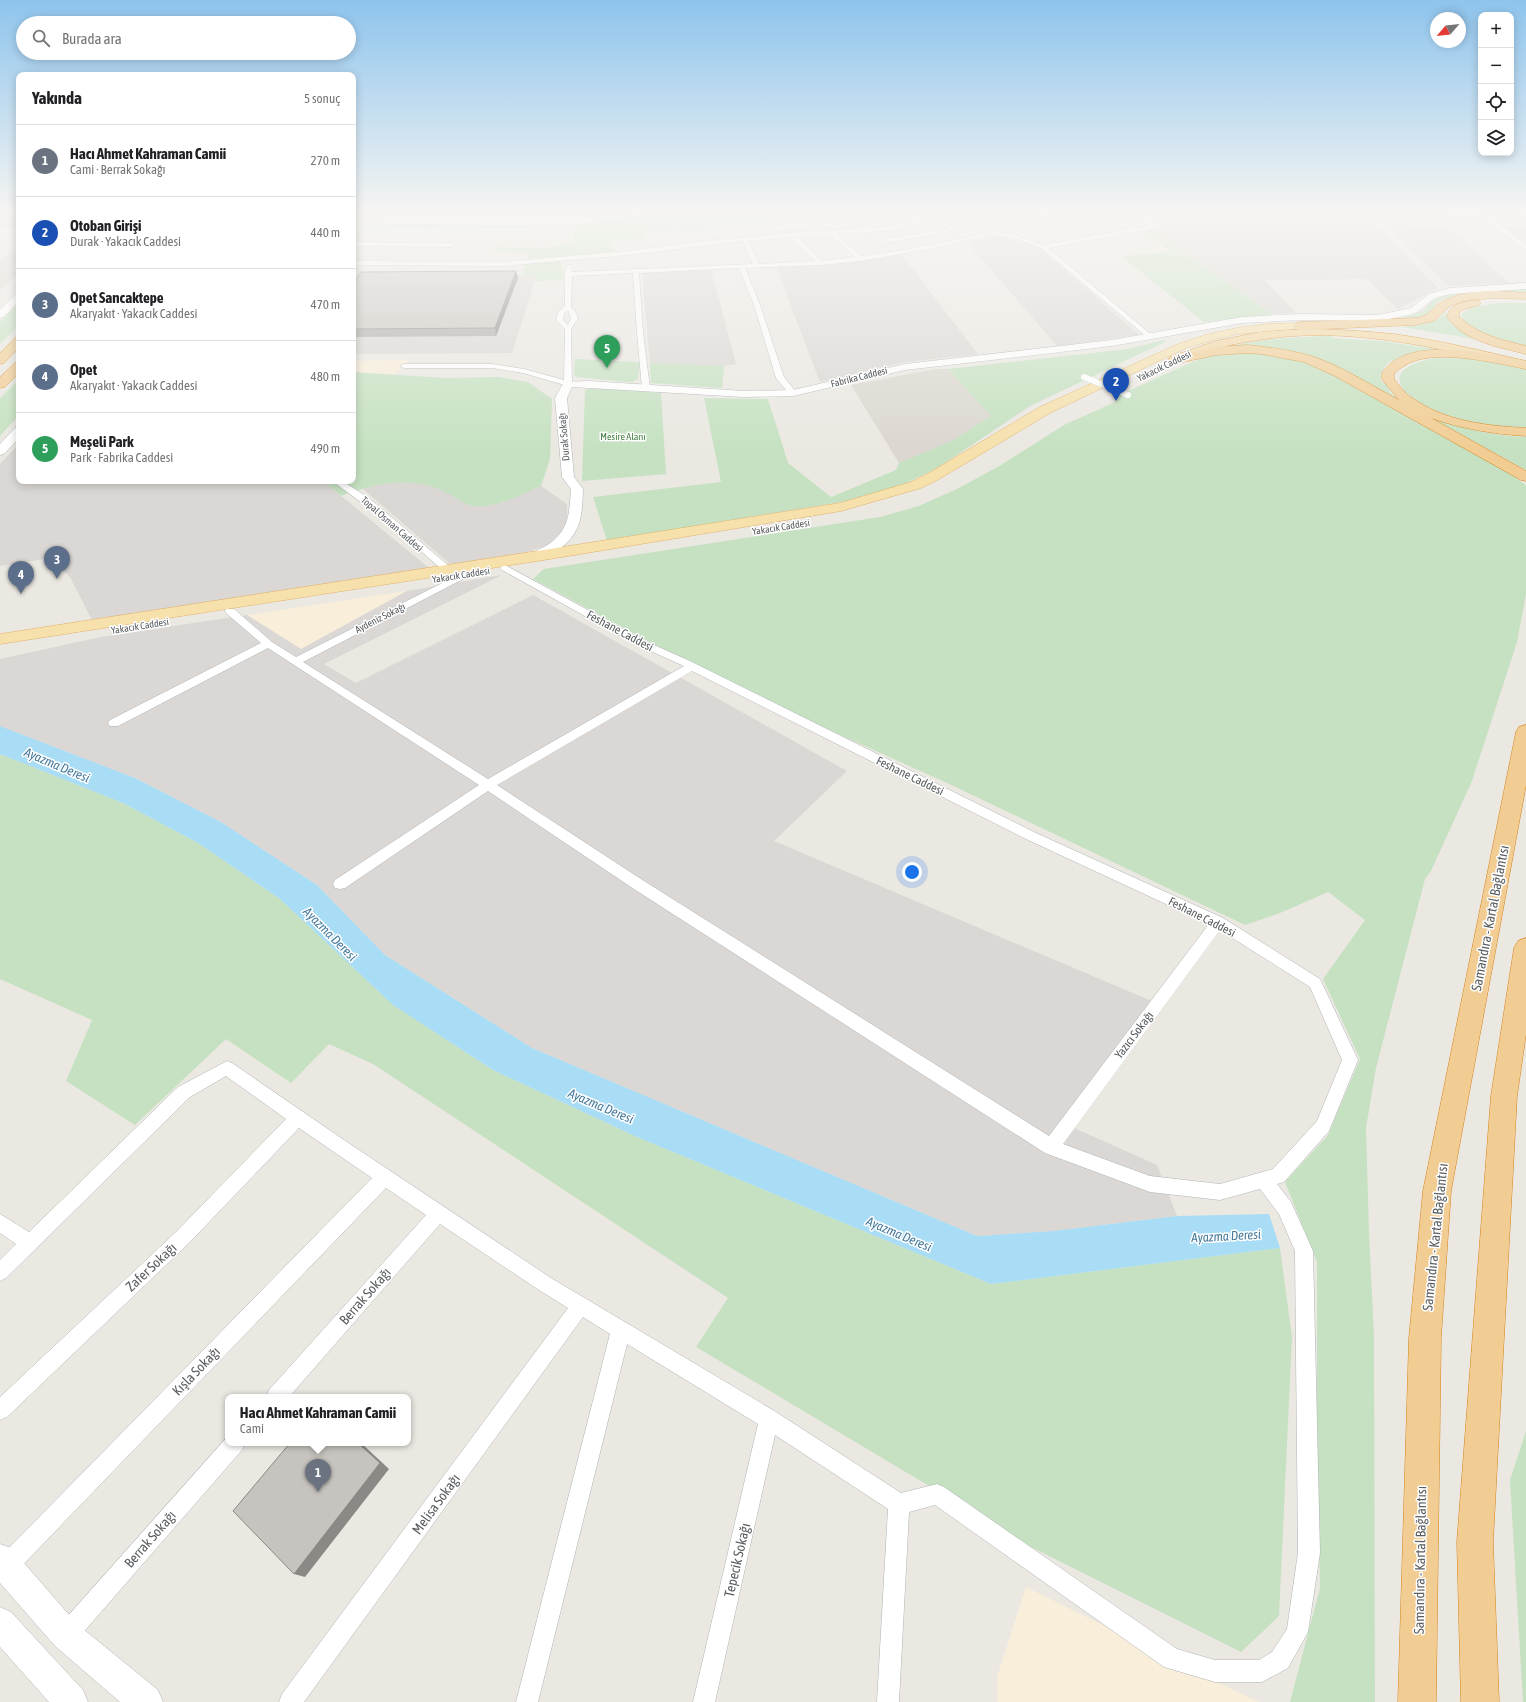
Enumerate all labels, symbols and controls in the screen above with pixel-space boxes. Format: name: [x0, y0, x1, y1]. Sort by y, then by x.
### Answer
north arrow: [1430, 12, 1466, 48]
map controls: [1478, 12, 1514, 156]
button: +: [1478, 12, 1514, 48]
search box: [16, 16, 356, 60]
icon: search: [30, 27, 52, 49]
text: Burada ara: [62, 30, 122, 47]
button: −: [1478, 48, 1514, 84]
button: locate: [1478, 84, 1514, 120]
text: Yakında: [32, 88, 82, 108]
text: 5 sonuç: [304, 91, 340, 106]
button: layers: [1478, 120, 1514, 156]
text: Hacı Ahmet Kahraman Camii: [70, 145, 226, 162]
text: 1: [42, 153, 48, 168]
text: 270 m: [311, 153, 340, 168]
text: Cami · Berrak Sokağı: [70, 162, 166, 177]
text: Otoban Girişi: [70, 217, 141, 234]
text: 2: [42, 225, 48, 240]
text: 440 m: [311, 225, 340, 240]
text: Durak · Yakacık Caddesi: [70, 234, 181, 249]
text: Opet Sancaktepe: [70, 289, 164, 306]
text: 3: [42, 297, 48, 312]
text: 470 m: [311, 297, 340, 312]
text: Akaryakıt · Yakacık Caddesi: [70, 306, 197, 321]
pin: 5: [594, 335, 620, 368]
street label: Yakacık Caddesi: [1135, 348, 1193, 384]
text: Opet: [70, 361, 97, 378]
street label: Fabrika Caddesi: [830, 365, 888, 389]
pin: 2: [1103, 368, 1129, 401]
text: 4: [42, 369, 48, 384]
text: 480 m: [311, 369, 340, 384]
text: Akaryakıt · Yakacık Caddesi: [70, 378, 197, 393]
street label: Durak Sokağı: [556, 413, 572, 461]
park label: Mesire Alanı: [600, 431, 646, 442]
text: Meşeli Park: [70, 433, 134, 450]
text: 5: [42, 441, 48, 456]
text: 490 m: [311, 441, 340, 456]
text: Park · Fabrika Caddesi: [70, 450, 173, 465]
street label: Topal Osman Caddesi: [359, 494, 425, 554]
street label: Yakacık Caddesi: [751, 517, 811, 537]
pin: 3: [44, 546, 70, 579]
pin: 4: [8, 561, 34, 594]
street label: Yakacık Caddesi: [431, 565, 491, 585]
street label: Aydeniz Sokağı: [353, 601, 407, 635]
street label: Feshane Caddesi: [584, 608, 656, 654]
street label: Yakacık Caddesi: [110, 616, 170, 636]
water label: Ayazma Deresi: [21, 744, 92, 786]
street label: Feshane Caddesi: [874, 754, 946, 798]
street label: Samandıra - Kartal Bağlantısı: [1468, 844, 1512, 992]
your location: [902, 862, 922, 882]
street label: Feshane Caddesi: [1166, 894, 1238, 940]
water label: Ayazma Deresi: [299, 903, 360, 964]
street label: Yazıcı Sokağı: [1112, 1009, 1156, 1061]
water label: Ayazma Deresi: [565, 1085, 636, 1127]
street label: Samandıra - Kartal Bağlantısı: [1419, 1162, 1451, 1312]
water label: Ayazma Deresi: [863, 1213, 934, 1255]
water label: Ayazma Deresi: [1190, 1227, 1261, 1245]
street label: Zafer Sokağı: [122, 1240, 180, 1294]
street label: Berrak Sokağı: [336, 1264, 394, 1328]
street label: Kışla Sokağı: [169, 1343, 223, 1399]
popup: [225, 1394, 411, 1446]
text: Hacı Ahmet Kahraman Camii: [240, 1404, 396, 1421]
text: Cami: [240, 1421, 264, 1436]
pin: 1: [305, 1459, 331, 1492]
street label: Melisa Sokağı: [409, 1471, 463, 1537]
street label: Samandıra - Kartal Bağlantısı: [1411, 1486, 1429, 1634]
street label: Berrak Sokağı: [121, 1507, 179, 1571]
street label: Tepecik Sokağı: [721, 1521, 753, 1599]

